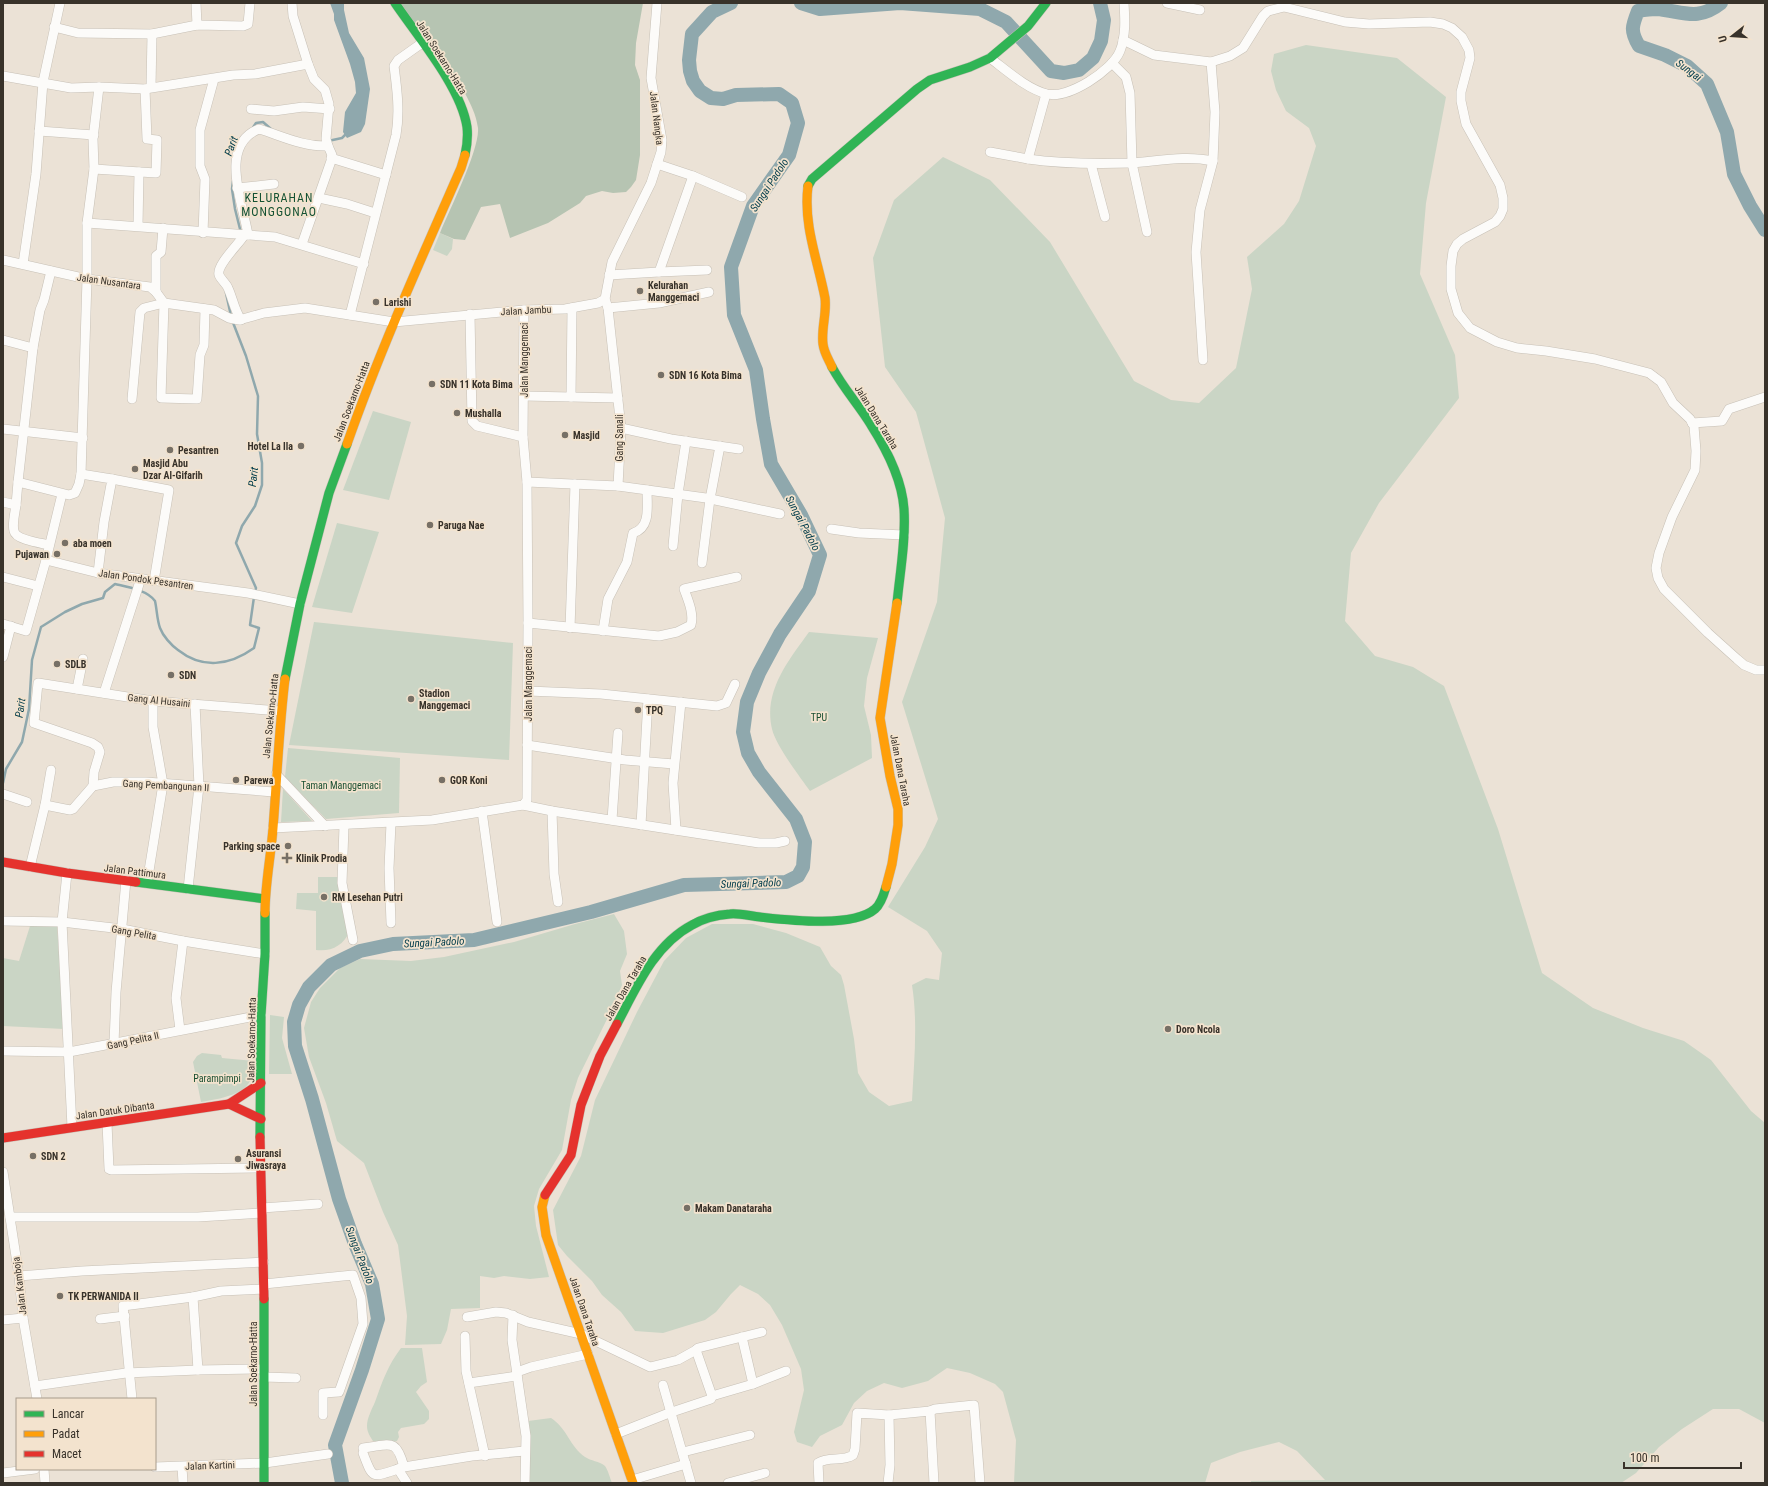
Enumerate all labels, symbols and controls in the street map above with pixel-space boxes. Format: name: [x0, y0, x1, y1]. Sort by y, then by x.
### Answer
north arrow: [1712, 16, 1752, 56]
street label: Jalan Soekarno-Hatta: [414, 18, 469, 96]
text: U: [1716, 34, 1730, 44]
water label: Sungai: [1673, 57, 1705, 84]
street label: Jalan Nangka: [648, 91, 665, 146]
water label: Parit: [222, 134, 241, 158]
water label: Sungai Padolo: [747, 156, 791, 214]
district label: KELURAHAN MONGGONAO: [241, 191, 317, 219]
street label: Jalan Nusantara: [76, 272, 142, 291]
place label: Kelurahan Manggemaci: [648, 280, 699, 303]
marker: Kelurahan Manggemaci: [635, 286, 645, 296]
marker: Larishi: [371, 297, 381, 307]
place label: Larishi: [384, 297, 411, 308]
street label: Jalan Jambu: [500, 304, 552, 317]
street label: Jalan Manggemaci: [519, 323, 530, 397]
street label: Jalan Soekarno-Hatta: [331, 359, 372, 443]
marker: SDN 16 Kota Bima: [656, 370, 666, 380]
place label: SDN 16 Kota Bima: [669, 370, 742, 381]
marker: SDN 11 Kota Bima: [427, 379, 437, 389]
place label: SDN 11 Kota Bima: [440, 379, 513, 390]
street label: Jalan Dana Taraha: [853, 383, 901, 451]
marker: Mushalla: [452, 408, 462, 418]
place label: Mushalla: [465, 408, 502, 419]
street label: Gang Sanali: [614, 415, 625, 461]
marker: Masjid: [560, 430, 570, 440]
place label: Masjid: [573, 430, 600, 441]
place label: Hotel La Ila: [247, 441, 293, 452]
marker: Hotel La Ila: [296, 441, 306, 451]
marker: Pesantren: [165, 445, 175, 455]
place label: Pesantren: [178, 445, 219, 456]
place label: Masjid Abu Dzar Al-Gifarih: [143, 458, 203, 481]
marker: Masjid Abu Dzar Al-Gifarih: [130, 464, 140, 474]
water label: Parit: [246, 466, 261, 488]
water label: Sungai Padolo: [783, 493, 823, 553]
marker: Paruga Nae: [425, 520, 435, 530]
place label: Paruga Nae: [438, 520, 484, 531]
marker: aba moen: [60, 538, 70, 548]
place label: aba moen: [73, 538, 112, 549]
place label: Pujawan: [15, 549, 49, 560]
marker: Pujawan: [52, 549, 62, 559]
street label: Jalan Pondok Pesantren: [98, 567, 194, 592]
street label: Jalan Manggemaci: [523, 647, 534, 721]
marker: SDLB: [52, 659, 62, 669]
place label: SDLB: [65, 659, 87, 670]
marker: SDN: [166, 670, 176, 680]
place label: SDN: [179, 670, 196, 681]
street label: Jalan Soekarno-Hatta: [261, 673, 280, 759]
place label: Stadion Manggemaci: [419, 688, 470, 711]
street label: Gang Al Husaini: [127, 692, 191, 709]
marker: Stadion Manggemaci: [406, 694, 416, 704]
water label: Parit: [13, 697, 28, 719]
marker: TPQ: [633, 705, 643, 715]
place label: TPQ: [646, 705, 663, 716]
park label: TPU: [811, 712, 828, 723]
street label: Jalan Dana Taraha: [888, 733, 913, 807]
marker: Parewa: [231, 775, 241, 785]
place label: Parewa: [244, 775, 274, 786]
marker: GOR Koni: [437, 775, 447, 785]
place label: GOR Koni: [450, 775, 488, 786]
street label: Gang Pembangunan II: [122, 778, 209, 793]
park label: Taman Manggemaci: [301, 780, 381, 791]
place label: Parking space: [223, 841, 280, 852]
marker: Parking space: [283, 841, 293, 851]
marker: Klinik Prodia: [281, 852, 293, 864]
place label: Klinik Prodia: [296, 853, 347, 864]
street label: Jalan Pattimura: [103, 862, 167, 881]
water label: Sungai Padolo: [721, 876, 782, 891]
marker: RM Lesehan Putri: [319, 892, 329, 902]
place label: RM Lesehan Putri: [332, 892, 403, 903]
street label: Gang Pelita: [111, 923, 157, 942]
water label: Sungai Padolo: [403, 934, 465, 951]
street label: Jalan Dana Taraha: [602, 954, 648, 1023]
street label: Jalan Soekarno-Hatta: [245, 997, 258, 1083]
marker: Doro Ncola: [1163, 1024, 1173, 1034]
place label: Doro Ncola: [1176, 1024, 1220, 1035]
street label: Gang Pelita II: [106, 1030, 160, 1051]
park label: Parampimpi: [193, 1073, 241, 1084]
street label: Jalan Datuk Dibanta: [75, 1100, 155, 1121]
place label: Asuransi Jiwasraya: [246, 1148, 286, 1171]
marker: SDN 2: [28, 1151, 38, 1161]
place label: SDN 2: [41, 1151, 66, 1162]
marker: Asuransi Jiwasraya: [233, 1154, 243, 1164]
marker: Makam Danataraha: [682, 1203, 692, 1213]
place label: Makam Danataraha: [695, 1203, 772, 1214]
water label: Sungai Padolo: [343, 1225, 376, 1286]
street label: Jalan Kamboja: [10, 1256, 29, 1316]
street label: Jalan Dana Taraha: [567, 1275, 602, 1348]
marker: TK PERWANIDA II: [55, 1291, 65, 1301]
place label: TK PERWANIDA II: [68, 1291, 139, 1302]
street label: Jalan Soekarno-Hatta: [248, 1321, 259, 1407]
legend: [16, 1398, 156, 1470]
text: Lancar: [52, 1407, 85, 1421]
text: Padat: [52, 1427, 80, 1441]
scale bar: [1624, 1444, 1741, 1470]
text: Macet: [52, 1447, 82, 1461]
text: 100 m: [1630, 1451, 1660, 1465]
street label: Jalan Kartini: [185, 1459, 235, 1472]

